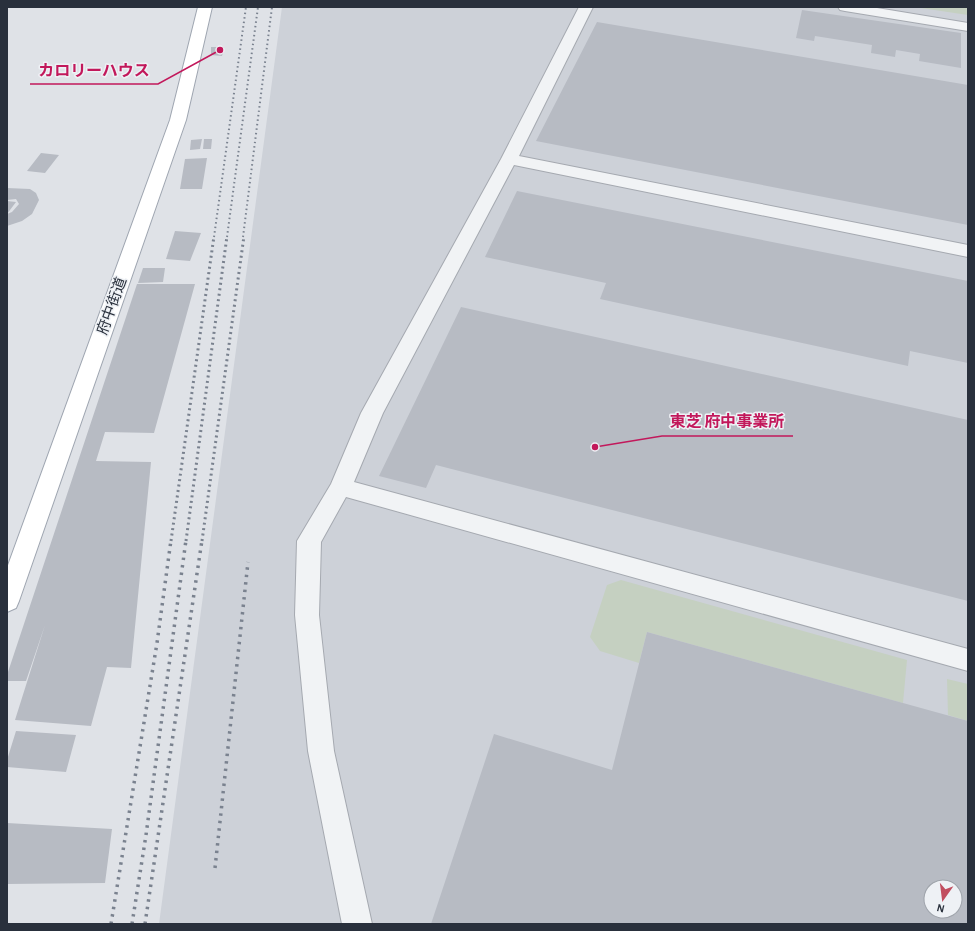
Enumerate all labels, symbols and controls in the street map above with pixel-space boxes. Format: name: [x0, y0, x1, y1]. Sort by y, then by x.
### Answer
callout: カロリーハウス: [30, 56, 158, 84]
text: カロリーハウス: [38, 63, 150, 79]
street label: 府中街道: [94, 275, 129, 337]
callout: 東芝 府中事業所: [662, 408, 793, 436]
text: 東芝 府中事業所: [670, 413, 784, 430]
north arrow: [923, 879, 963, 919]
text: N: [936, 902, 946, 914]

